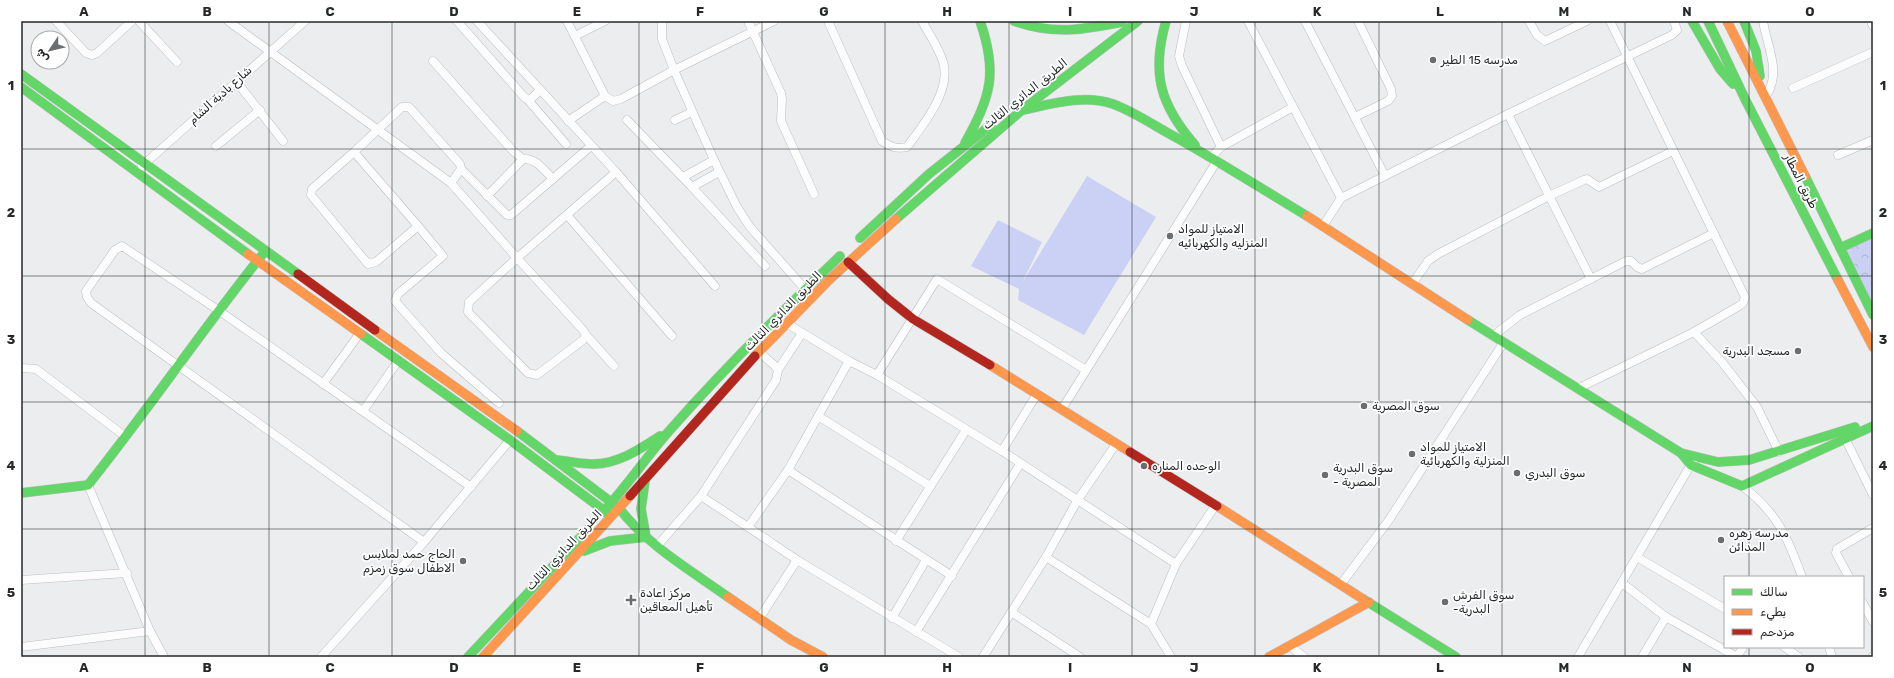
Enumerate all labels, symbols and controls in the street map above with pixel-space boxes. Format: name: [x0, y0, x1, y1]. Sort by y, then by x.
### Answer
text: A: [79, 4, 89, 19]
text: B: [202, 4, 212, 19]
text: C: [325, 4, 335, 19]
text: D: [449, 4, 459, 19]
text: E: [573, 4, 581, 19]
text: F: [696, 4, 704, 19]
text: G: [819, 4, 829, 19]
text: H: [942, 4, 952, 19]
text: I: [1068, 4, 1072, 19]
text: J: [1190, 4, 1198, 19]
text: K: [1313, 4, 1322, 19]
text: L: [1436, 4, 1444, 19]
text: M: [1559, 4, 1569, 19]
text: N: [1682, 4, 1692, 19]
text: O: [1805, 4, 1815, 19]
north arrow: [30, 30, 70, 70]
text: ش: [33, 46, 52, 65]
place label: مدرسه 15 الطير: [1440, 53, 1518, 68]
marker: مدرسه 15 الطير: [1428, 55, 1438, 65]
street label: الطريق الدائري الثالث: [980, 56, 1071, 133]
street label: شارع بادية الشام: [185, 63, 256, 129]
text: 1: [8, 78, 14, 93]
text: 1: [1880, 78, 1886, 93]
street label: طريق المطار: [1780, 150, 1821, 211]
text: 2: [7, 205, 15, 220]
text: 2: [1879, 205, 1887, 220]
place label: الامتياز للمواد المنزليه والكهربائيه: [1178, 222, 1268, 251]
marker: الامتياز للمواد المنزليه والكهربائيه: [1165, 231, 1175, 241]
street label: الطريق الدائري الثالث: [742, 268, 825, 354]
text: 3: [7, 332, 16, 347]
text: 3: [1879, 332, 1888, 347]
place label: مسجد البدرية: [1722, 344, 1790, 359]
marker: مسجد البدرية: [1793, 346, 1803, 356]
place label: سوق المصرية: [1372, 399, 1440, 414]
marker: سوق المصرية: [1359, 401, 1369, 411]
place label: الامتياز للمواد المنزلية والكهربائية: [1420, 440, 1510, 469]
marker: الامتياز للمواد المنزلية والكهربائية: [1407, 449, 1417, 459]
text: 4: [7, 458, 16, 473]
text: 4: [1879, 458, 1888, 473]
place label: الوحده المناره: [1152, 459, 1221, 474]
marker: الوحده المناره: [1139, 461, 1149, 471]
place label: سوق البدرية - المصرية: [1333, 461, 1393, 490]
place label: سوق البدري: [1525, 466, 1585, 481]
marker: سوق البدري: [1512, 468, 1522, 478]
marker: سوق البدرية - المصرية: [1320, 470, 1330, 480]
street label: الطريق الدائري الثالث: [523, 507, 606, 594]
place label: مدرسه زهره المدائن: [1729, 526, 1789, 554]
marker: مدرسه زهره المدائن: [1716, 535, 1726, 545]
place label: الحاج حمد لملابس الاطفال سوق زمزم: [363, 547, 455, 577]
marker: الحاج حمد لملابس الاطفال سوق زمزم: [458, 556, 468, 566]
legend: [1724, 576, 1864, 648]
text: 5: [7, 585, 15, 600]
text: سالك: [1760, 585, 1788, 599]
text: 5: [1879, 585, 1887, 600]
place label: مركز اعادة تأهيل المعاقين: [640, 586, 713, 614]
place label: سوق الفرش -البدرية: [1453, 588, 1515, 617]
marker: مركز اعادة تأهيل المعاقين: [625, 594, 637, 606]
marker: سوق الفرش -البدرية: [1440, 597, 1450, 607]
text: بطيء: [1760, 605, 1786, 621]
text: مزدحم: [1760, 625, 1795, 640]
text: A: [79, 660, 89, 675]
text: B: [202, 660, 212, 675]
text: C: [325, 660, 335, 675]
text: D: [449, 660, 459, 675]
text: E: [573, 660, 581, 675]
text: F: [696, 660, 704, 675]
text: G: [819, 660, 829, 675]
text: H: [942, 660, 952, 675]
text: I: [1068, 660, 1072, 675]
text: J: [1190, 660, 1198, 675]
text: K: [1313, 660, 1322, 675]
text: L: [1436, 660, 1444, 675]
text: M: [1559, 660, 1569, 675]
text: N: [1682, 660, 1692, 675]
text: O: [1805, 660, 1815, 675]

